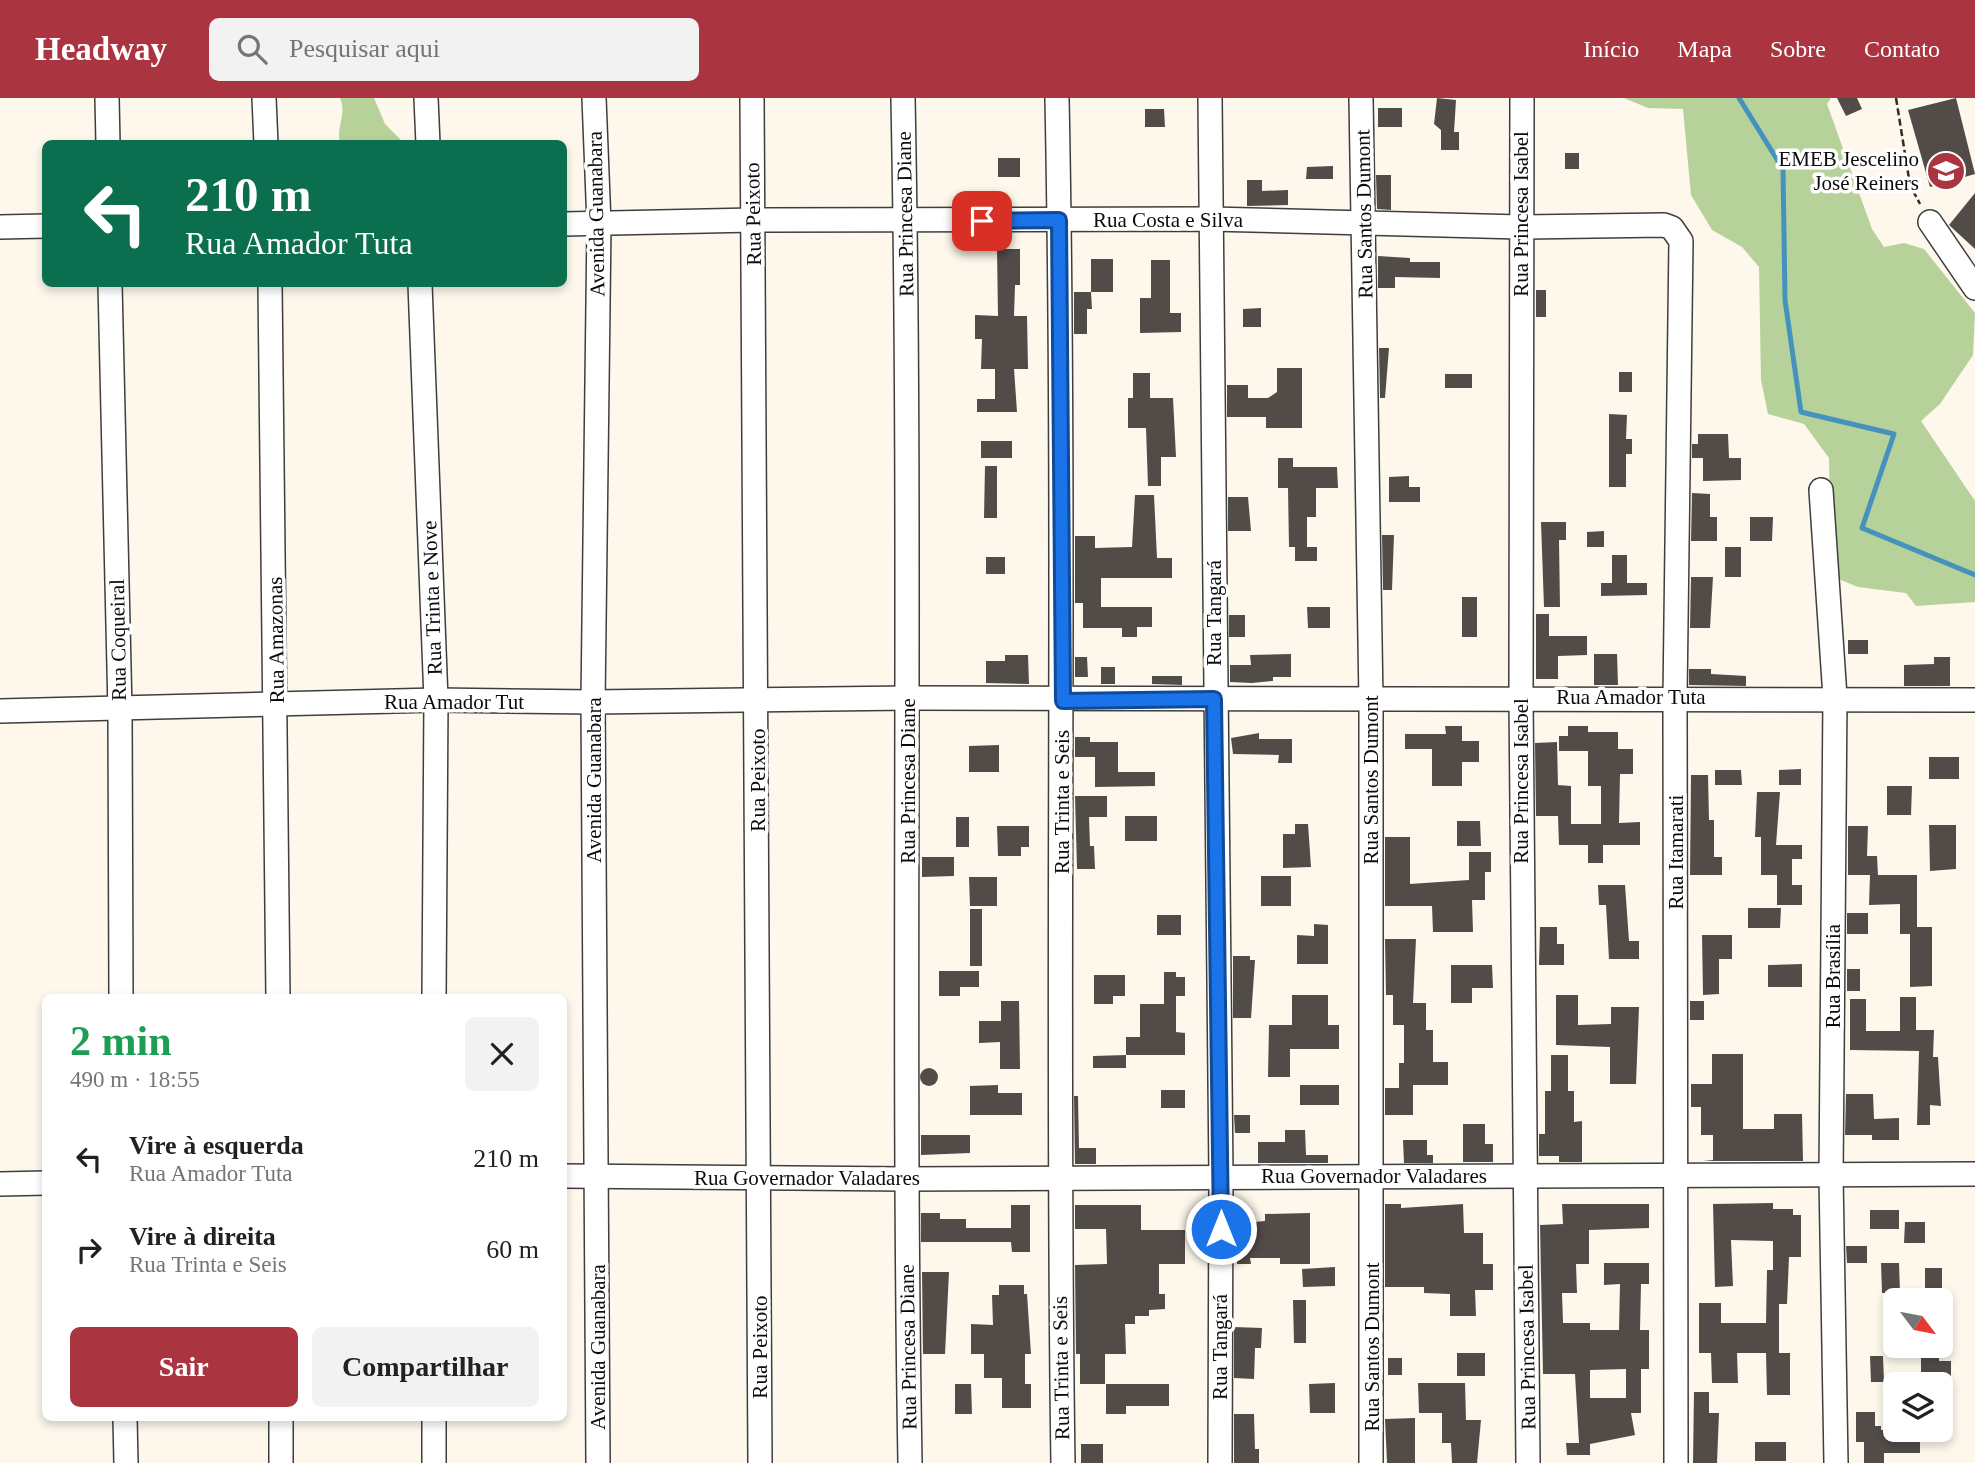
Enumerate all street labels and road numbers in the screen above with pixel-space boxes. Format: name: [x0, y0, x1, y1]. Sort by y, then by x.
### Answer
street label: Rua Santos Dumont: [1351, 129, 1377, 299]
street label: Avenida Guanabara: [583, 130, 609, 297]
street label: Rua Princesa Diane: [892, 131, 918, 297]
street label: Rua Princesa Isabel: [1509, 131, 1533, 297]
street label: Rua Peixoto: [740, 162, 766, 266]
street label: Rua Costa e Silva: [1093, 208, 1244, 232]
street label: Rua Trinta e Nove: [417, 520, 447, 676]
street label: Rua Tangará: [1202, 559, 1226, 666]
street label: Rua Amazonas: [263, 577, 289, 703]
street label: Rua Coqueiral: [105, 579, 131, 701]
street label: Rua Amador Tuta: [1556, 685, 1706, 709]
street label: Rua Amador Tut: [384, 690, 524, 714]
street label: Rua Santos Dumont: [1359, 695, 1383, 865]
street label: Avenida Guanabara: [582, 696, 606, 863]
street label: Rua Princesa Diane: [896, 698, 920, 864]
street label: Rua Princesa Isabel: [1509, 698, 1533, 864]
street label: Rua Peixoto: [746, 728, 770, 832]
street label: Rua Trinta e Seis: [1050, 730, 1074, 874]
street label: Rua Itamarati: [1664, 794, 1688, 909]
street label: Rua Brasília: [1821, 923, 1845, 1028]
street label: Rua Governador Valadares: [1261, 1164, 1487, 1188]
street label: Rua Governador Valadares: [694, 1166, 920, 1190]
street label: Rua Santos Dumont: [1360, 1262, 1384, 1432]
street label: Avenida Guanabara: [586, 1263, 610, 1430]
street label: Rua Princesa Diane: [895, 1264, 921, 1430]
street label: Rua Princesa Isabel: [1514, 1264, 1540, 1430]
street label: Rua Tangará: [1208, 1293, 1232, 1400]
street label: Rua Peixoto: [748, 1295, 772, 1399]
street label: Rua Trinta e Seis: [1048, 1296, 1074, 1440]

